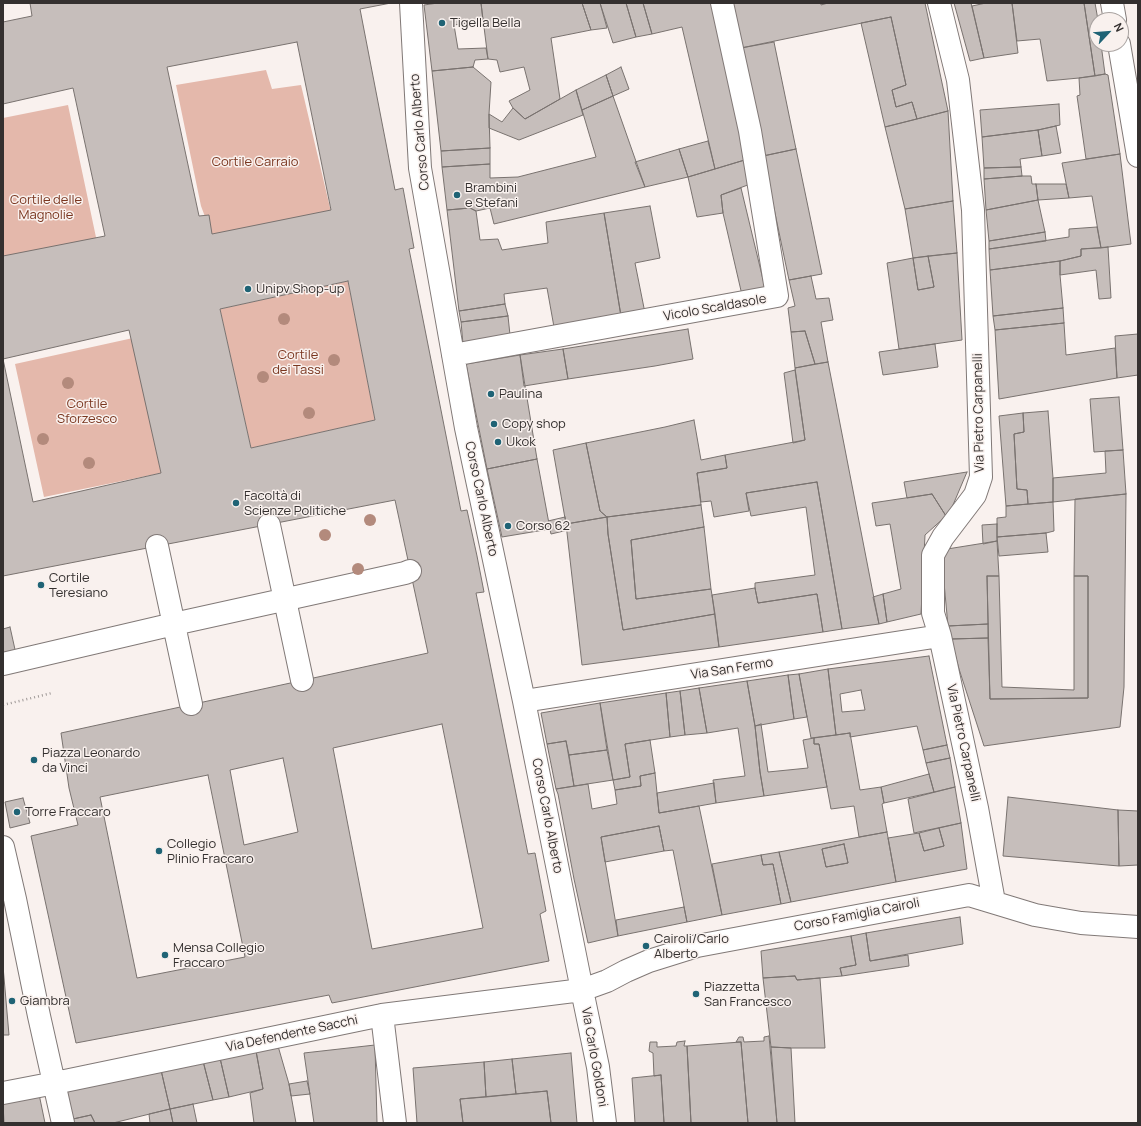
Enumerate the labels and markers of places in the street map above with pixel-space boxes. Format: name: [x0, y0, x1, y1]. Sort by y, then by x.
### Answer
place label: Tigella Bella: [450, 15, 521, 31]
marker: Tigella Bella: [437, 18, 447, 28]
place label: Brambini e Stefani: [465, 180, 518, 211]
marker: Brambini e Stefani: [452, 190, 462, 200]
place label: Unipv Shop-up: [256, 281, 345, 297]
marker: Unipv Shop-up: [243, 284, 253, 294]
place label: Paulina: [499, 386, 543, 402]
marker: Paulina: [486, 389, 496, 399]
place label: Copy shop: [502, 416, 566, 432]
marker: Copy shop: [489, 419, 499, 429]
place label: Ukok: [506, 434, 536, 450]
marker: Ukok: [493, 437, 503, 447]
place label: Facoltà di Scienze Politiche: [244, 488, 346, 519]
marker: Facoltà di Scienze Politiche: [231, 498, 241, 508]
place label: Corso 62: [516, 518, 570, 534]
marker: Corso 62: [503, 521, 513, 531]
place label: Cortile Teresiano: [49, 570, 108, 601]
marker: Cortile Teresiano: [36, 580, 46, 590]
place label: Piazza Leonardo da Vinci: [42, 745, 140, 776]
marker: Piazza Leonardo da Vinci: [29, 755, 39, 765]
place label: Torre Fraccaro: [25, 804, 111, 820]
marker: Torre Fraccaro: [12, 807, 22, 817]
place label: Collegio Plinio Fraccaro: [167, 836, 254, 867]
marker: Collegio Plinio Fraccaro: [154, 846, 164, 856]
place label: Cairoli/Carlo Alberto: [654, 931, 729, 962]
place label: Mensa Collegio Fraccaro: [173, 940, 265, 971]
marker: Cairoli/Carlo Alberto: [641, 941, 651, 951]
marker: Mensa Collegio Fraccaro: [160, 950, 170, 960]
place label: Piazzetta San Francesco: [704, 979, 792, 1010]
marker: Piazzetta San Francesco: [691, 989, 701, 999]
place label: Giambra: [20, 993, 70, 1009]
marker: Giambra: [7, 996, 17, 1006]

